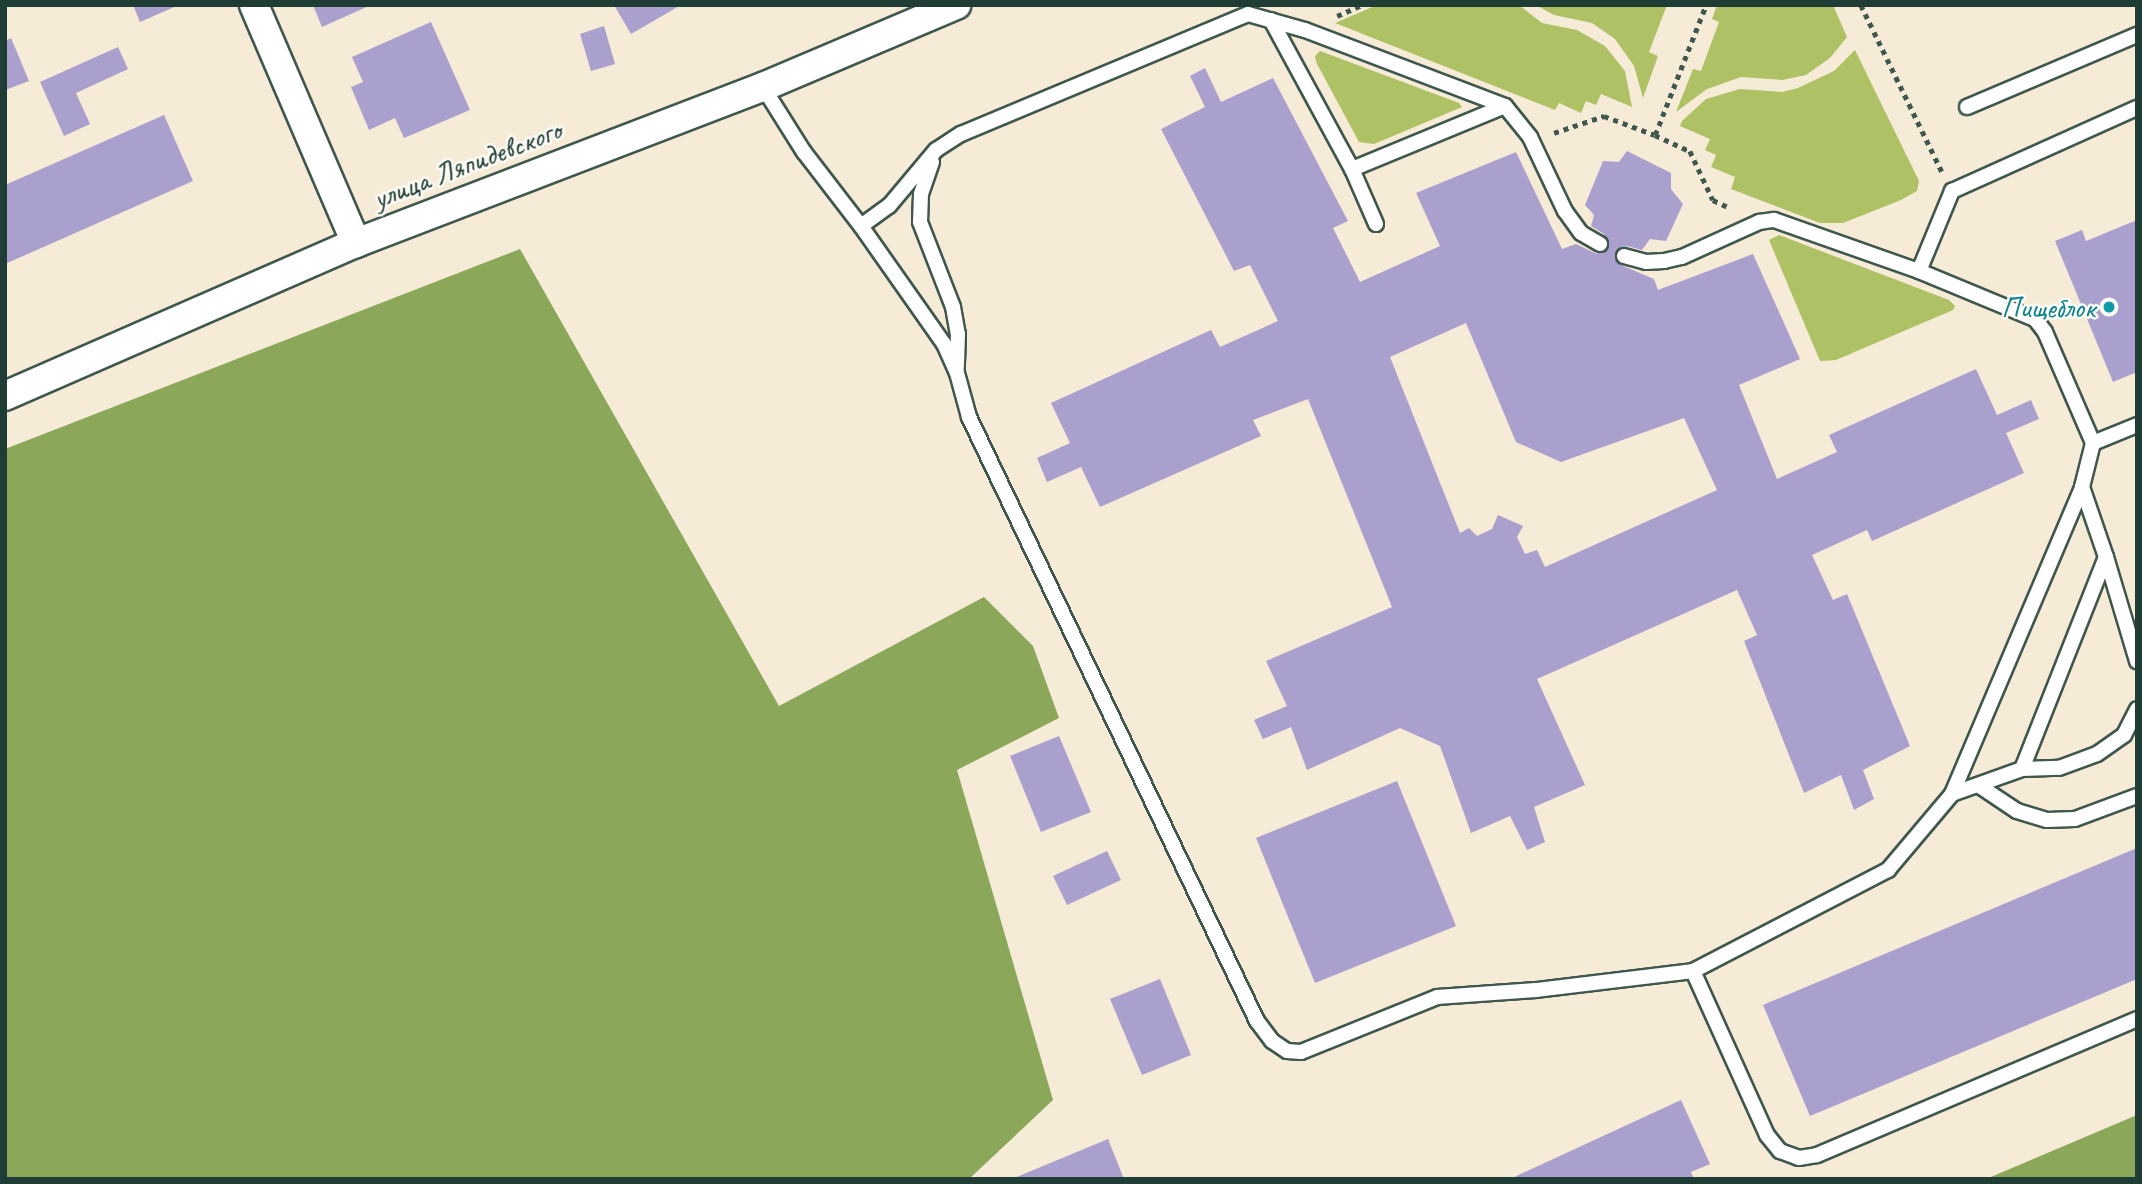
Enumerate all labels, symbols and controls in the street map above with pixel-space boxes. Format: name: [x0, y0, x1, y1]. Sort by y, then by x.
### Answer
street label: улица Ляпидевского: [368, 112, 566, 216]
place label: Пищеблок: [2001, 289, 2095, 325]
marker: Пищеблок: [2101, 299, 2117, 315]

